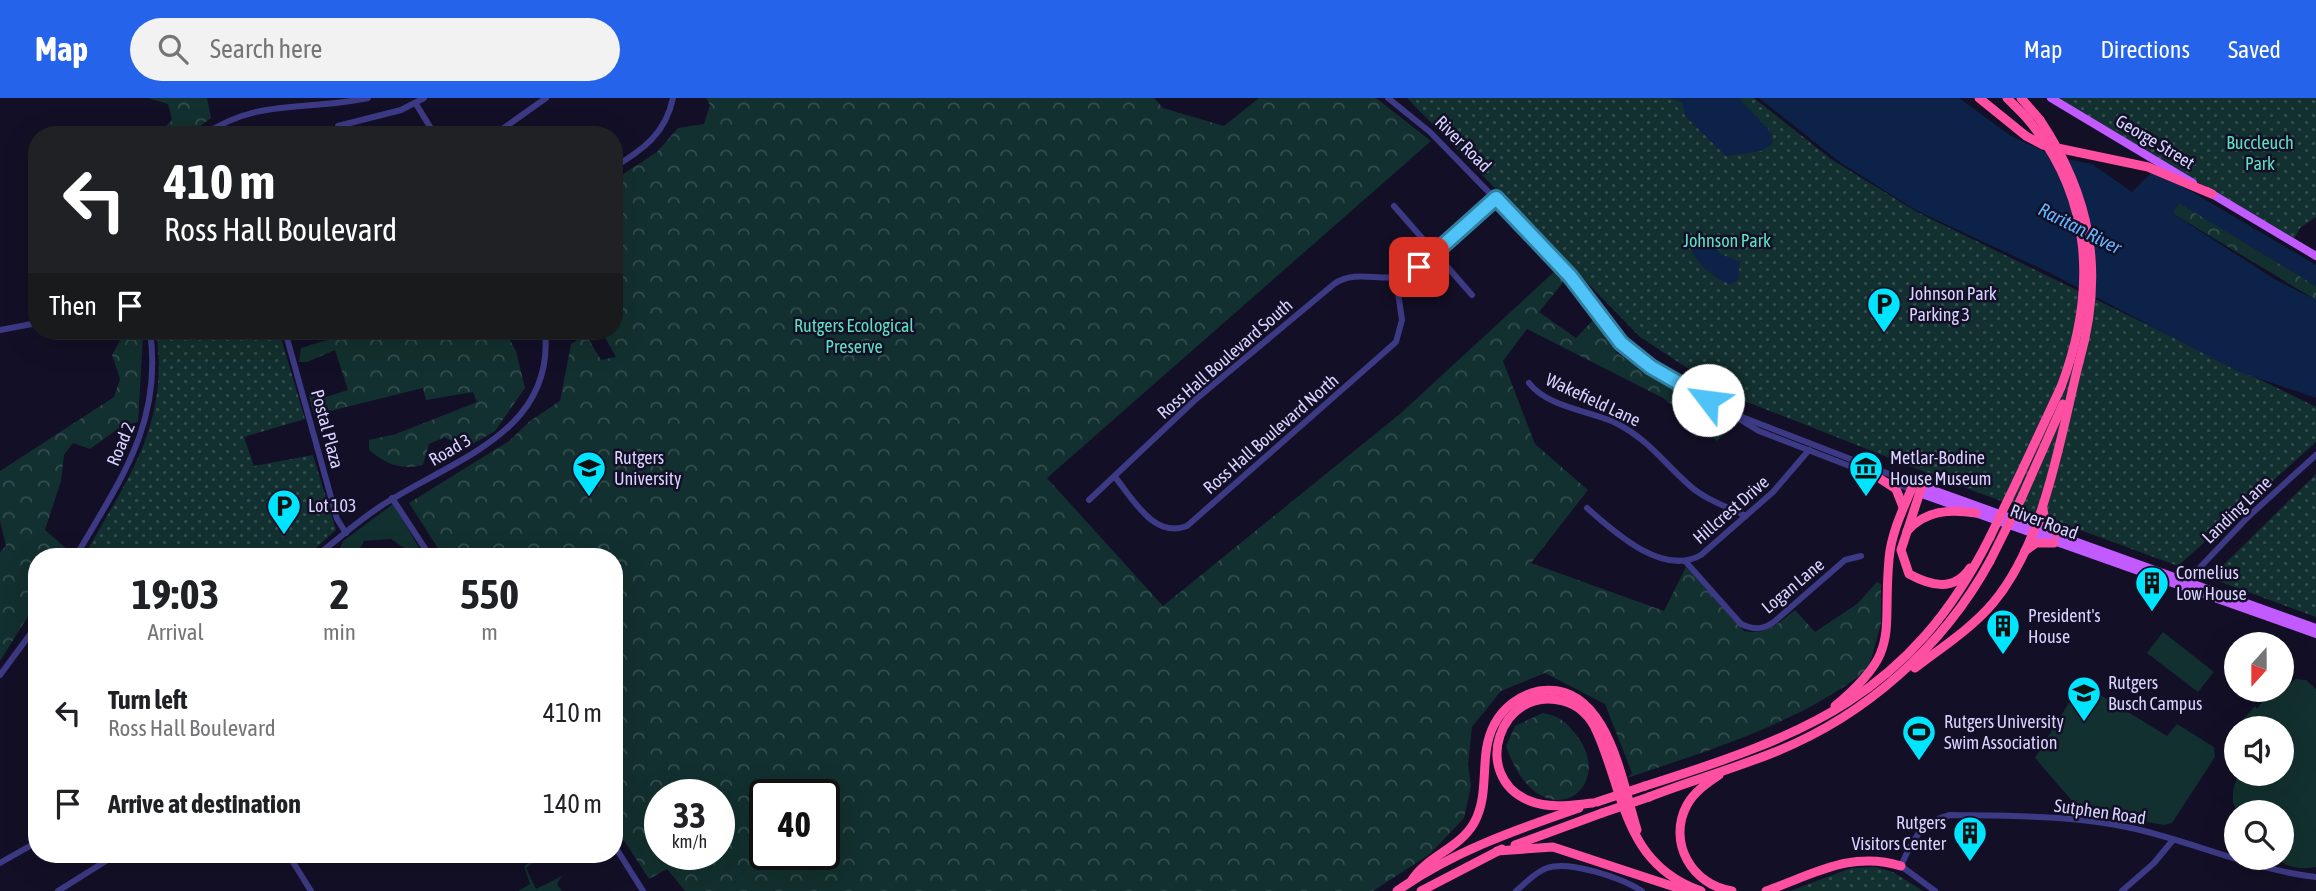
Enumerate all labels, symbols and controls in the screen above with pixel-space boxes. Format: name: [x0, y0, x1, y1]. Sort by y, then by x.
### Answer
search box: [130, 18, 620, 81]
text: Map: [35, 30, 88, 68]
icon: search: [154, 30, 192, 68]
text: Search here: [210, 34, 322, 64]
text: Map: [2024, 36, 2062, 63]
text: Directions: [2100, 36, 2190, 63]
text: Saved: [2228, 36, 2281, 63]
street label: George Street: [2112, 110, 2199, 173]
street label: River Road: [1431, 111, 1496, 176]
park label: Buccleuch Park: [2226, 132, 2294, 174]
text: 410 m: [164, 153, 275, 209]
icon: left: [49, 154, 140, 245]
water label: Raritan River: [2035, 198, 2126, 259]
text: Ross Hall Boulevard: [164, 211, 397, 248]
park label: Johnson Park: [1683, 230, 1771, 251]
pin: [1389, 237, 1449, 297]
icon: arrive: [1400, 248, 1438, 286]
place label: Johnson Park Parking 3: [1909, 283, 1997, 325]
parking icon: Johnson Park Parking 3: [1865, 285, 1903, 334]
icon: arrive: [111, 287, 149, 325]
text: Then: [49, 291, 97, 321]
street label: Ross Hall Boulevard South: [1153, 294, 1297, 423]
park label: Rutgers Ecological Preserve: [794, 315, 914, 357]
position arrow: [1671, 363, 1745, 437]
street label: Ross Hall Boulevard North: [1199, 369, 1342, 498]
street label: Wakefield Lane: [1543, 369, 1644, 431]
street label: Postal Plaza: [307, 387, 348, 471]
street label: Road 2: [102, 419, 139, 469]
street label: Road 3: [425, 429, 475, 470]
place label: Rutgers University: [614, 447, 681, 489]
place label: Metlar-Bodine House Museum: [1890, 447, 1992, 489]
school or university icon: Rutgers University: [570, 449, 608, 498]
museum icon: Metlar-Bodine House Museum: [1847, 449, 1885, 498]
street label: Hillcrest Drive: [1689, 471, 1773, 548]
street label: Landing Lane: [2198, 472, 2276, 548]
parking icon: Lot 103: [265, 487, 303, 536]
place label: Lot 103: [308, 495, 356, 516]
street label: River Road: [2007, 500, 2081, 543]
street label: Logan Lane: [1757, 554, 1828, 618]
place label: Cornelius Low House: [2176, 562, 2247, 604]
building icon: Cornelius Low House: [2133, 564, 2171, 613]
text: 19:03: [132, 570, 219, 618]
text: 2: [330, 570, 349, 618]
text: 550: [460, 570, 519, 618]
place label: President's House: [2028, 605, 2101, 647]
building icon: President's House: [1984, 607, 2022, 656]
text: Arrival: [147, 619, 204, 645]
text: min: [323, 619, 356, 645]
text: m: [481, 619, 498, 645]
north arrow: [2224, 632, 2294, 702]
map controls: [2224, 632, 2294, 870]
place label: Rutgers Busch Campus: [2108, 672, 2202, 714]
school or university icon: Rutgers Busch Campus: [2065, 674, 2103, 723]
text: Turn left: [108, 685, 188, 715]
icon: left: [49, 694, 87, 732]
text: 410 m: [543, 698, 602, 728]
place label: Rutgers University Swim Association: [1944, 711, 2064, 753]
sports icon: Rutgers University Swim Association: [1900, 713, 1938, 762]
text: Ross Hall Boulevard: [108, 715, 276, 741]
button: sound: [2224, 716, 2294, 786]
speed limit sign: 40: [749, 779, 840, 870]
icon: arrive: [49, 785, 87, 823]
text: Arrive at destination: [108, 789, 301, 819]
text: 140 m: [543, 789, 602, 819]
text: 33: [673, 795, 706, 835]
street label: Sutphen Road: [2053, 795, 2147, 828]
button: search: [2224, 800, 2294, 870]
place label: Rutgers Visitors Center: [1851, 812, 1947, 854]
building icon: Rutgers Visitors Center: [1951, 814, 1989, 863]
text: km/h: [672, 831, 707, 852]

